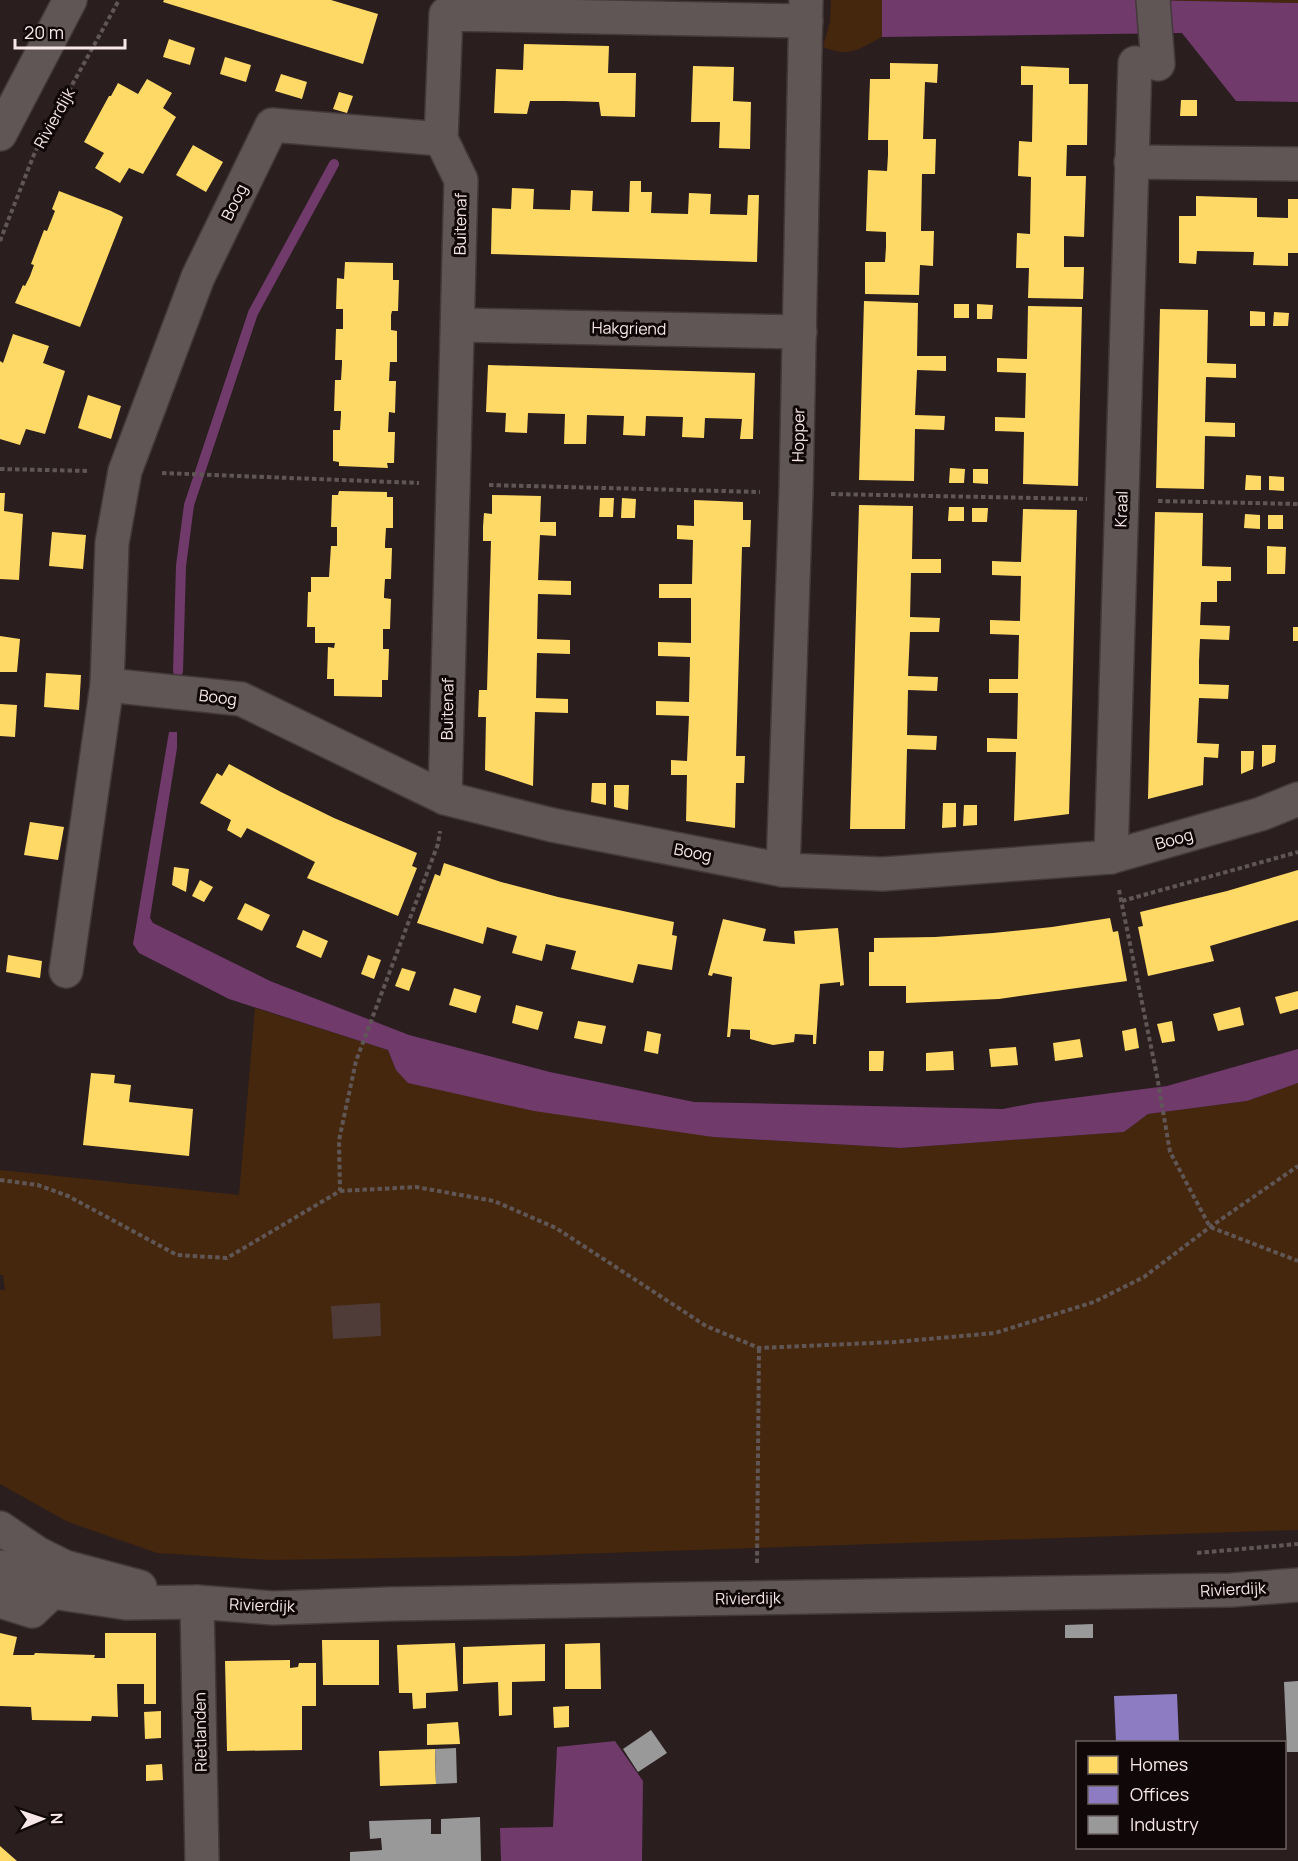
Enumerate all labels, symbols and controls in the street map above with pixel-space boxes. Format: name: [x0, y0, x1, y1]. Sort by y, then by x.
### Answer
scale bar: [15, 12, 124, 50]
text: 20 m: [24, 20, 64, 44]
street label: Rivierdijk: [28, 83, 80, 152]
street label: Boog: [216, 180, 252, 224]
street label: Buitenaf: [448, 192, 472, 255]
street label: Hakgriend: [591, 316, 667, 340]
street label: Hopper: [787, 407, 809, 462]
street label: Kraal: [1109, 490, 1133, 528]
street label: Buitenaf: [435, 677, 459, 740]
street label: Boog: [198, 684, 238, 710]
street label: Boog: [1153, 823, 1195, 855]
street label: Boog: [672, 838, 714, 866]
street label: Rivierdijk: [1200, 1576, 1267, 1602]
street label: Rivierdijk: [715, 1586, 782, 1610]
street label: Rivierdijk: [229, 1593, 296, 1617]
street label: Rietlanden: [188, 1692, 212, 1772]
legend: [1076, 1741, 1286, 1849]
text: Homes: [1130, 1752, 1188, 1776]
text: Offices: [1130, 1782, 1189, 1806]
north arrow: [12, 1789, 72, 1849]
text: N: [46, 1812, 68, 1825]
text: Industry: [1130, 1812, 1199, 1836]

